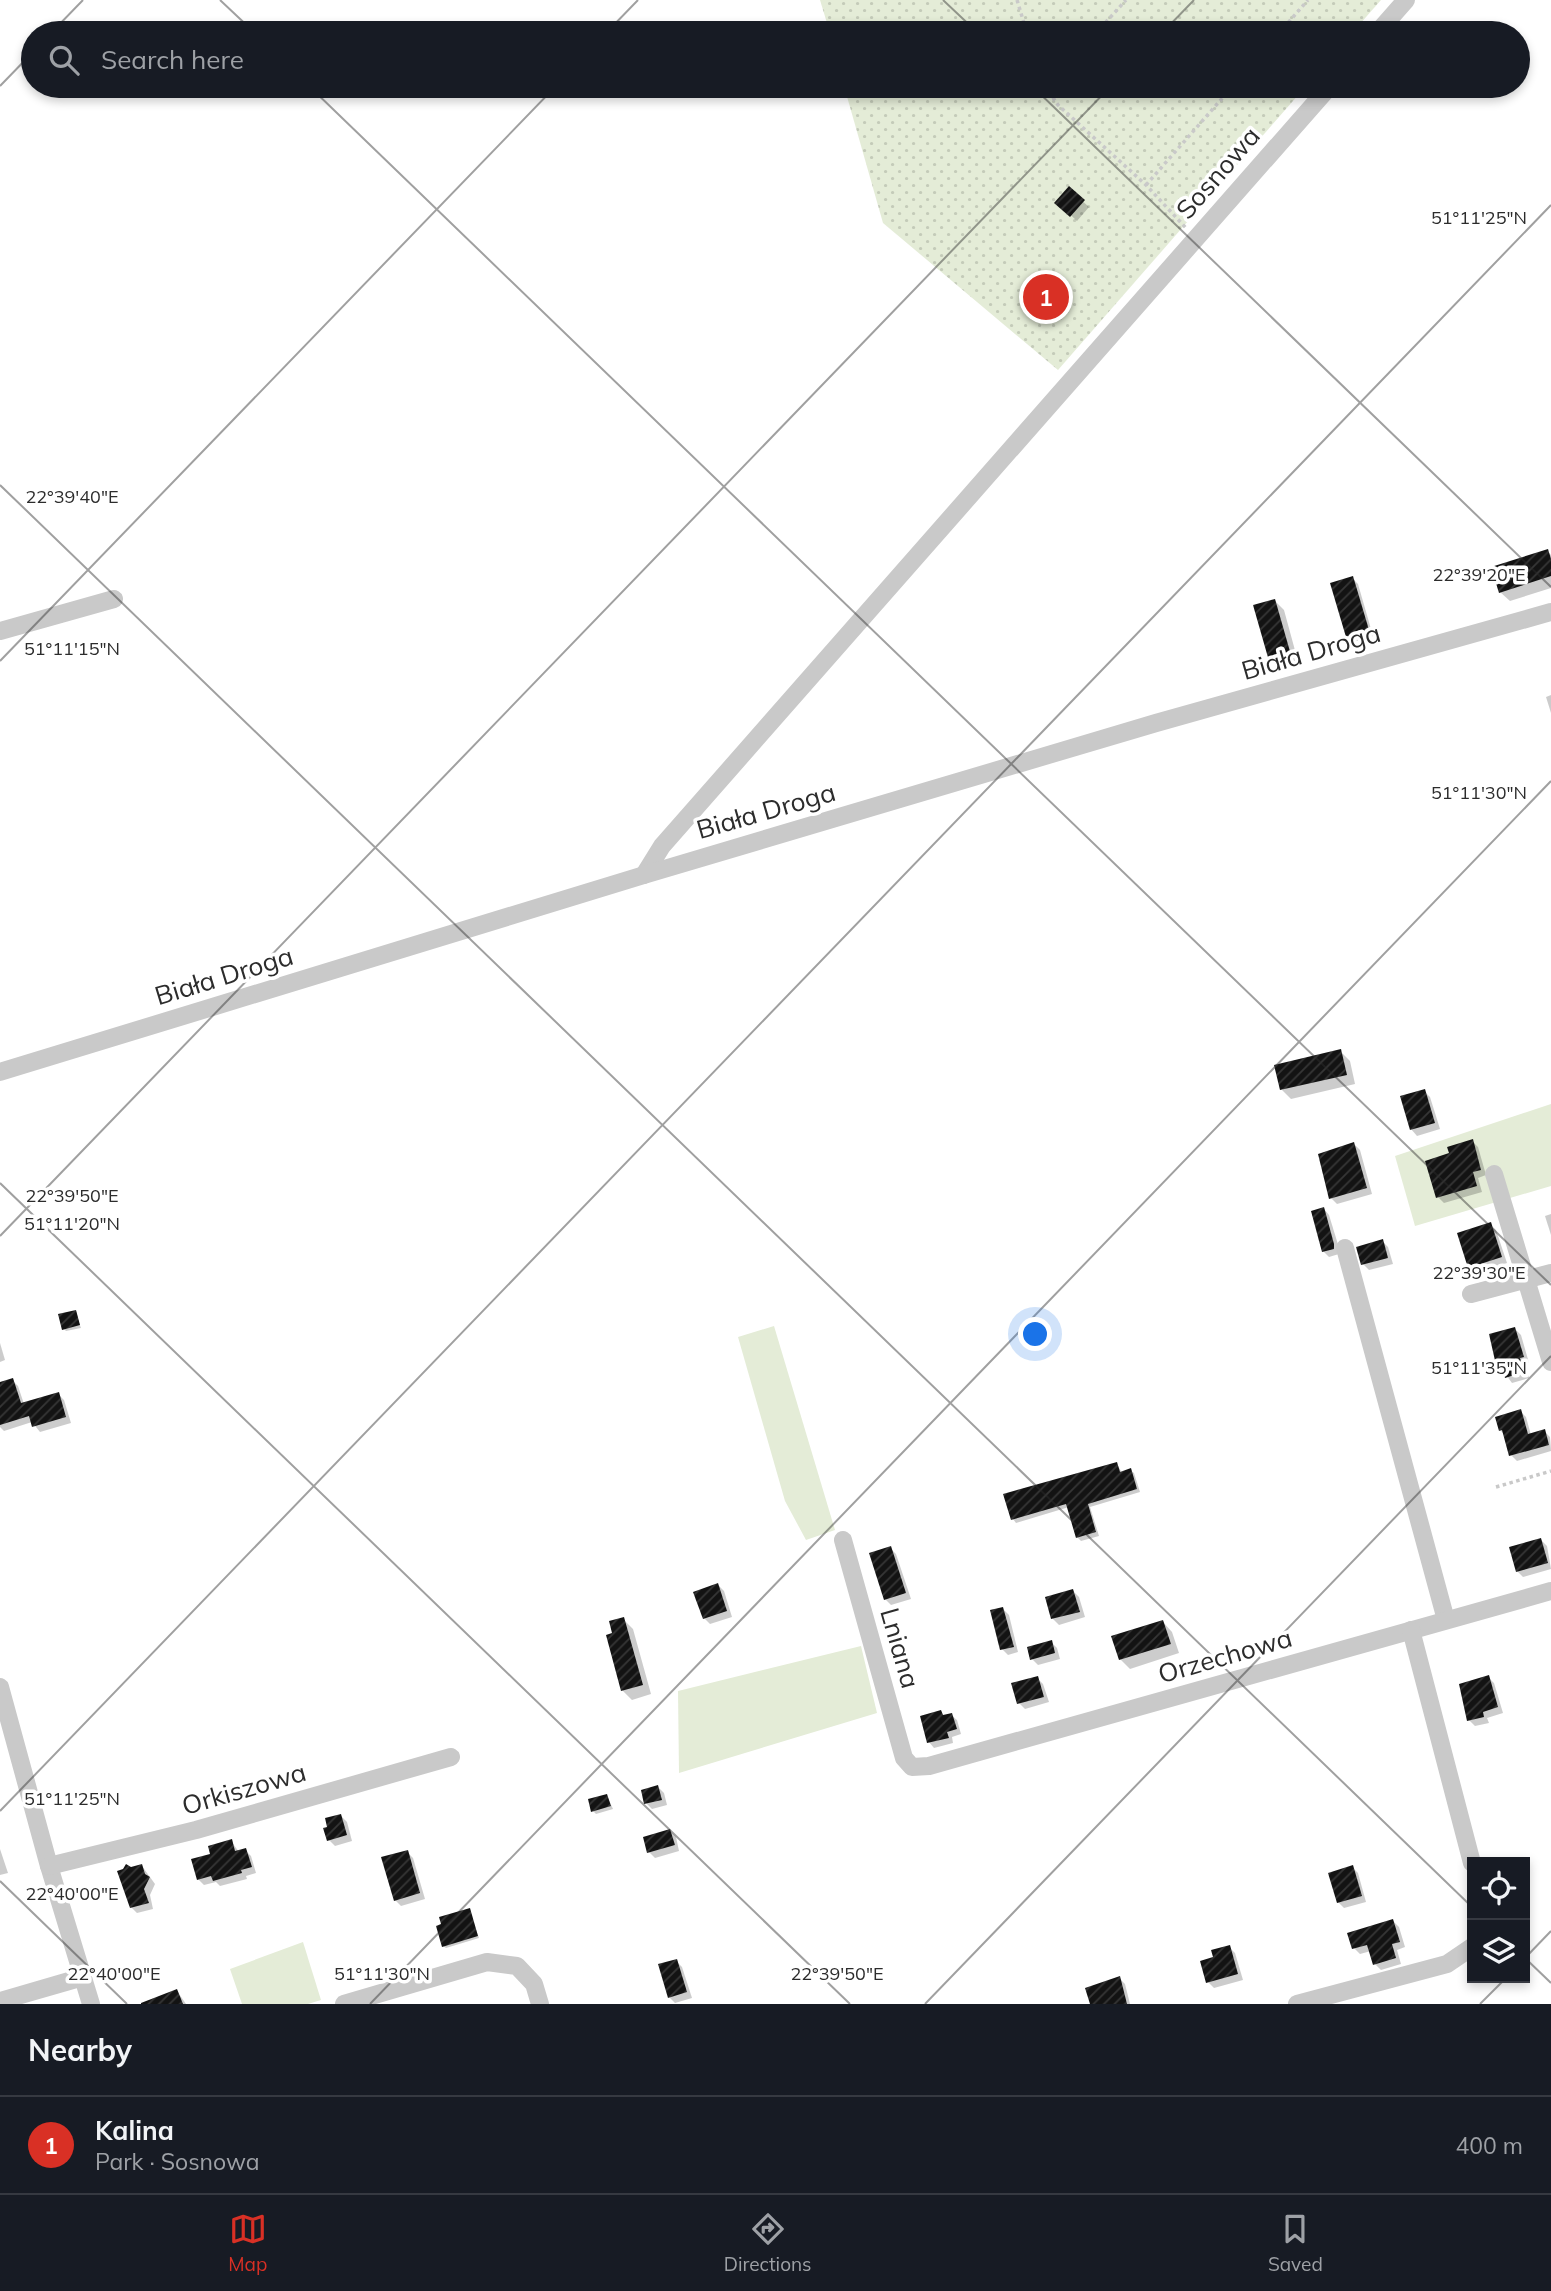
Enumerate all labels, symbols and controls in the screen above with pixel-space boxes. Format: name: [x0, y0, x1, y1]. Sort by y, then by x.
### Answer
search box: [21, 21, 1530, 98]
icon: search: [45, 41, 83, 79]
text: Search here: [101, 43, 244, 76]
street label: Sosnowa: [1169, 120, 1267, 226]
text: 51°11'25"N: [1431, 206, 1527, 229]
pin: 1: [1023, 271, 1069, 323]
text: 22°39'40"E: [25, 485, 119, 508]
text: 22°39'20"E: [1432, 563, 1526, 586]
street label: Biała Droga: [1238, 616, 1384, 687]
text: 51°11'15"N: [24, 637, 120, 660]
street label: Biała Droga: [693, 775, 839, 846]
text: 51°11'30"N: [1431, 781, 1527, 804]
street label: Biała Droga: [151, 939, 297, 1012]
text: 22°39'50"E: [25, 1184, 119, 1207]
text: 51°11'20"N: [24, 1212, 120, 1235]
text: 22°39'30"E: [1432, 1261, 1526, 1284]
your location: [1018, 1317, 1052, 1351]
text: 51°11'35"N: [1431, 1356, 1527, 1379]
street label: Lniana: [873, 1604, 928, 1692]
street label: Orzechowa: [1154, 1621, 1296, 1690]
street label: Orkiszowa: [178, 1755, 310, 1822]
text: 51°11'25"N: [24, 1787, 120, 1810]
map controls: [1467, 1857, 1530, 1983]
button: locate: [1467, 1857, 1530, 1920]
text: 22°40'00"E: [25, 1882, 119, 1905]
button: layers: [1467, 1920, 1530, 1983]
text: 22°40'00"E: [67, 1962, 161, 1985]
text: 51°11'30"N: [334, 1962, 430, 1985]
text: 22°39'50"E: [790, 1962, 884, 1985]
text: Nearby: [28, 2031, 132, 2069]
text: Kalina: [95, 2114, 174, 2147]
text: 1: [44, 2131, 58, 2160]
text: 400 m: [1455, 2131, 1523, 2160]
text: Park · Sosnowa: [95, 2147, 260, 2176]
tab: Map: [228, 2210, 267, 2276]
tab: Directions: [724, 2210, 812, 2276]
tab: Saved: [1268, 2210, 1323, 2276]

